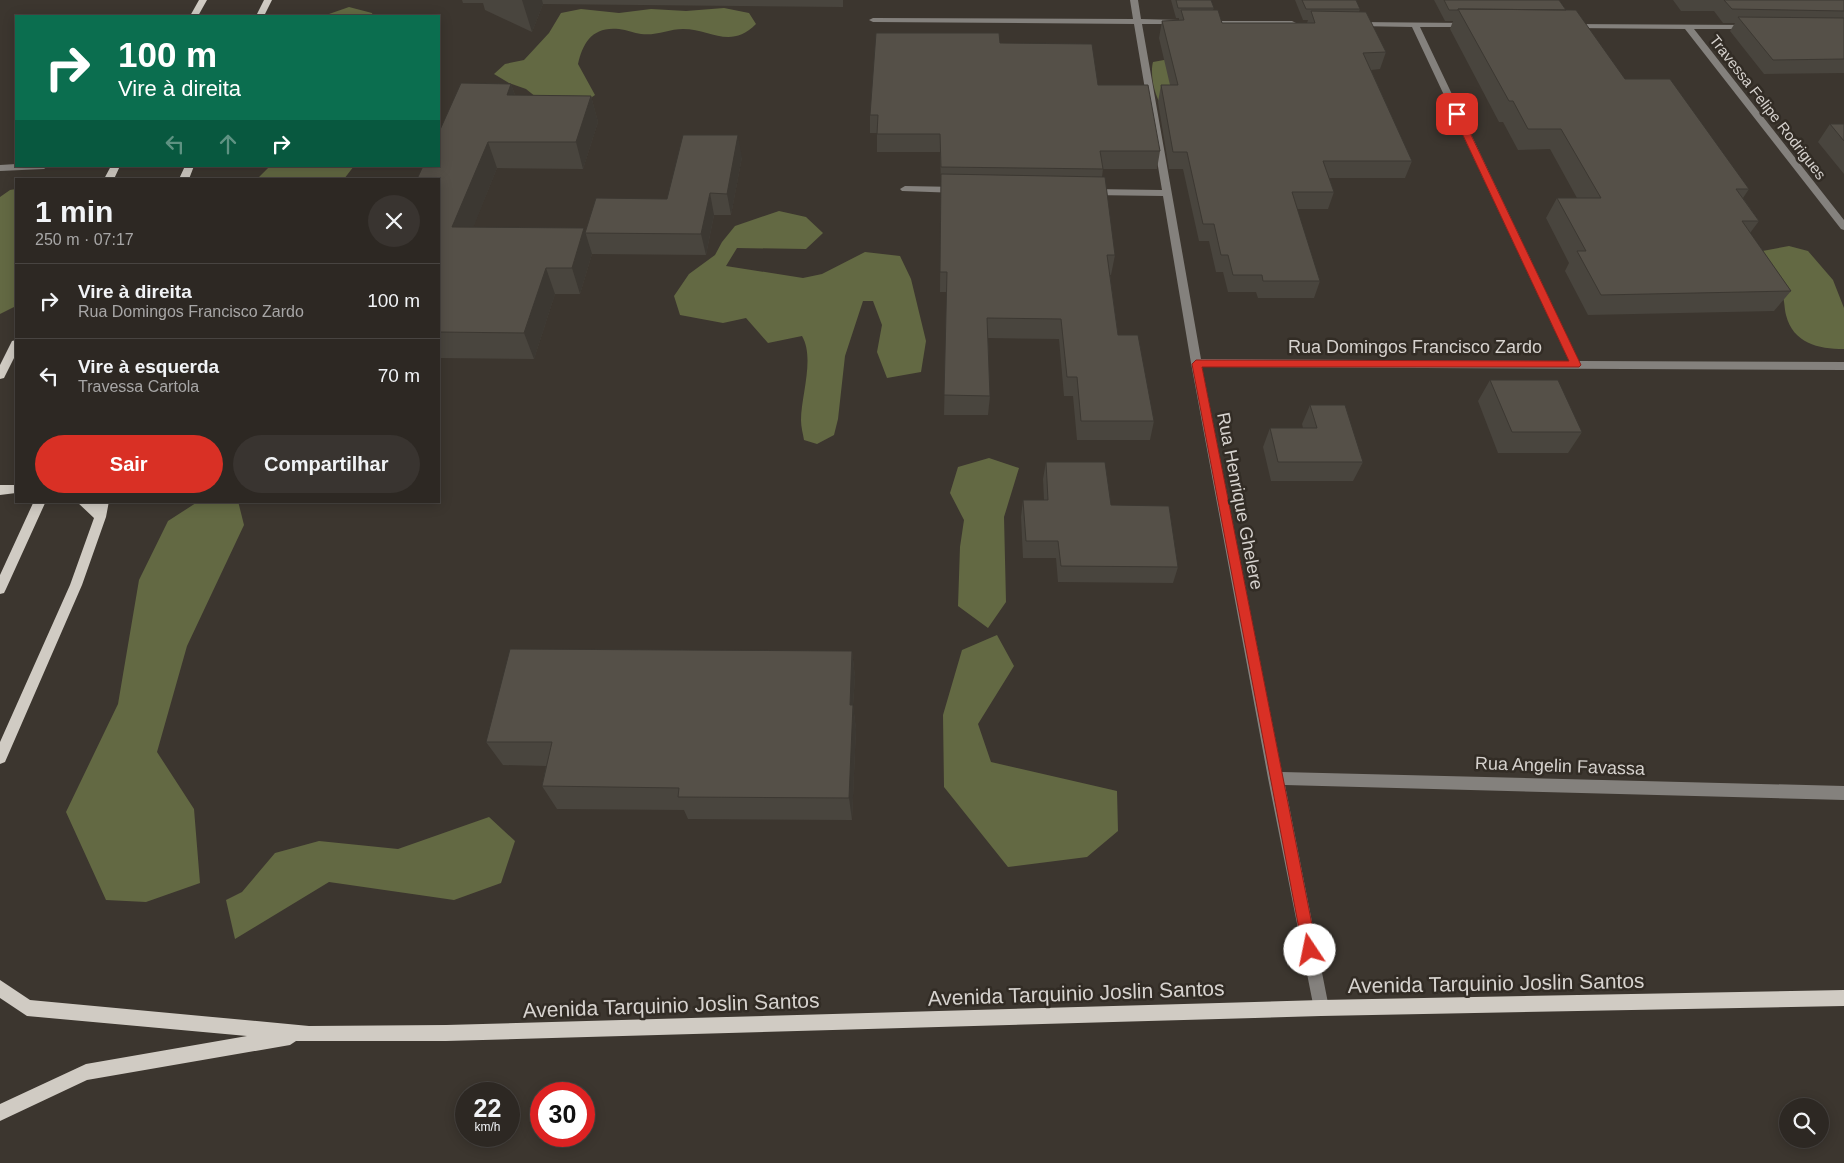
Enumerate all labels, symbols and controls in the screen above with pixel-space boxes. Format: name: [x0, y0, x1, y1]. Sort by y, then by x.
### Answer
street label: Travessa Felipe Rodrigues: [1706, 31, 1830, 183]
icon: right: [35, 35, 100, 100]
text: 100 m: [118, 35, 217, 74]
text: Vire à direita: [118, 76, 241, 101]
pin: [1436, 93, 1478, 135]
icon: arrive: [1443, 100, 1471, 128]
icon: left: [161, 130, 189, 158]
icon: ahead: [214, 130, 242, 158]
icon: right: [267, 130, 295, 158]
text: 1 min: [35, 195, 113, 228]
button: close: [368, 195, 420, 247]
text: 250 m · 07:17: [35, 231, 134, 248]
text: Vire à direita: [78, 281, 192, 302]
icon: right: [35, 287, 63, 315]
text: 100 m: [367, 290, 420, 311]
text: Rua Domingos Francisco Zardo: [78, 303, 304, 320]
street label: Rua Domingos Francisco Zardo: [1288, 337, 1542, 357]
text: Vire à esquerda: [78, 356, 219, 377]
icon: left: [35, 362, 63, 390]
text: 70 m: [378, 365, 420, 386]
text: Travessa Cartola: [78, 378, 199, 395]
street label: Rua Henrique Ghelere: [1213, 411, 1267, 591]
button: Sair: [35, 435, 223, 493]
button: Compartilhar: [233, 435, 420, 493]
street label: Rua Angelin Favassa: [1475, 753, 1646, 779]
position arrow: [1283, 923, 1335, 975]
street label: Avenida Tarquinio Joslin Santos: [1347, 969, 1645, 997]
street label: Avenida Tarquinio Joslin Santos: [927, 976, 1225, 1010]
street label: Avenida Tarquinio Joslin Santos: [522, 988, 820, 1022]
speed limit sign: 30: [530, 1082, 595, 1147]
text: 22: [474, 1094, 501, 1122]
map controls: [1779, 1098, 1829, 1148]
button: search: [1779, 1098, 1829, 1148]
text: km/h: [474, 1120, 501, 1134]

